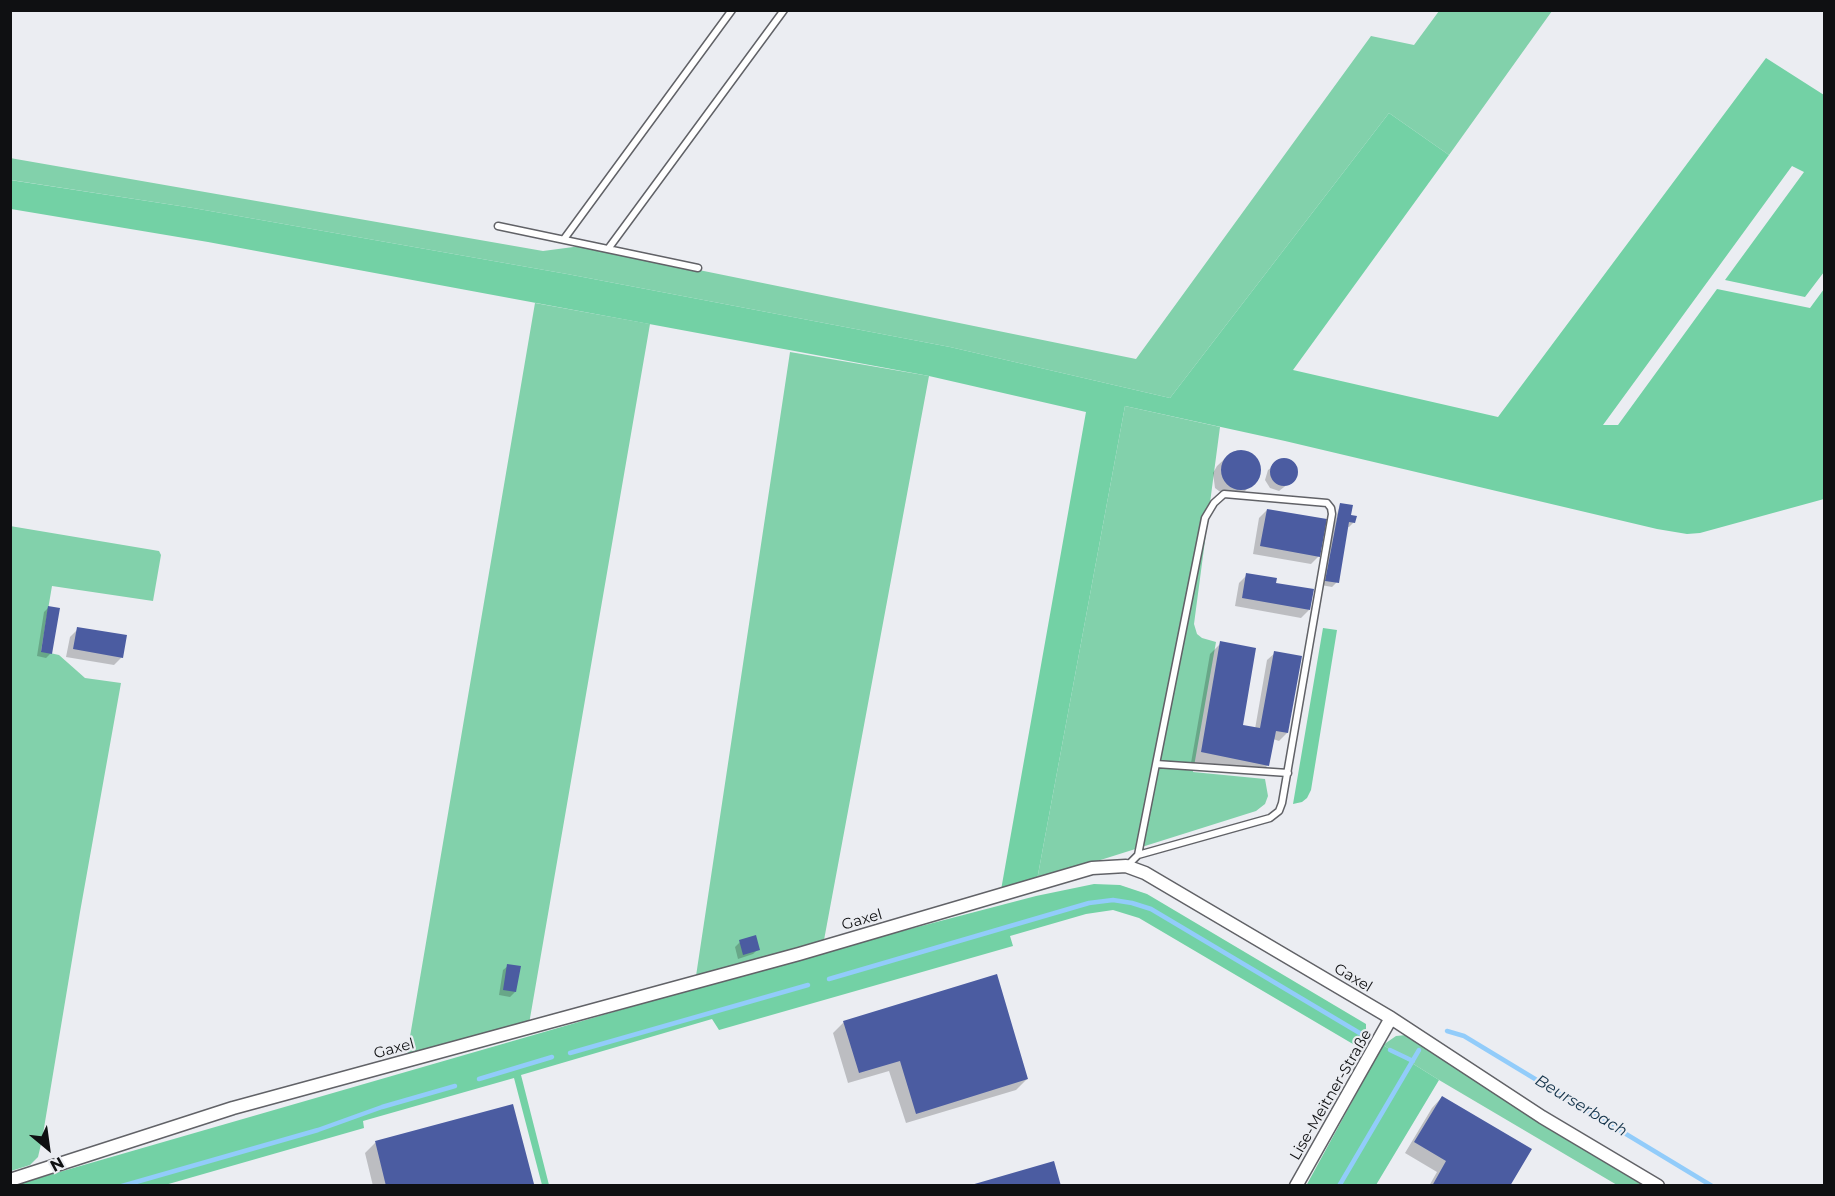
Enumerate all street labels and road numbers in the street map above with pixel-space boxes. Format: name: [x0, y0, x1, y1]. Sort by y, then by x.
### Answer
street label: Gaxel: [840, 906, 884, 934]
street label: Gaxel: [1331, 960, 1375, 996]
street label: Lise-Meitner-Straße: [1286, 1027, 1376, 1163]
street label: Gaxel: [372, 1035, 416, 1063]

